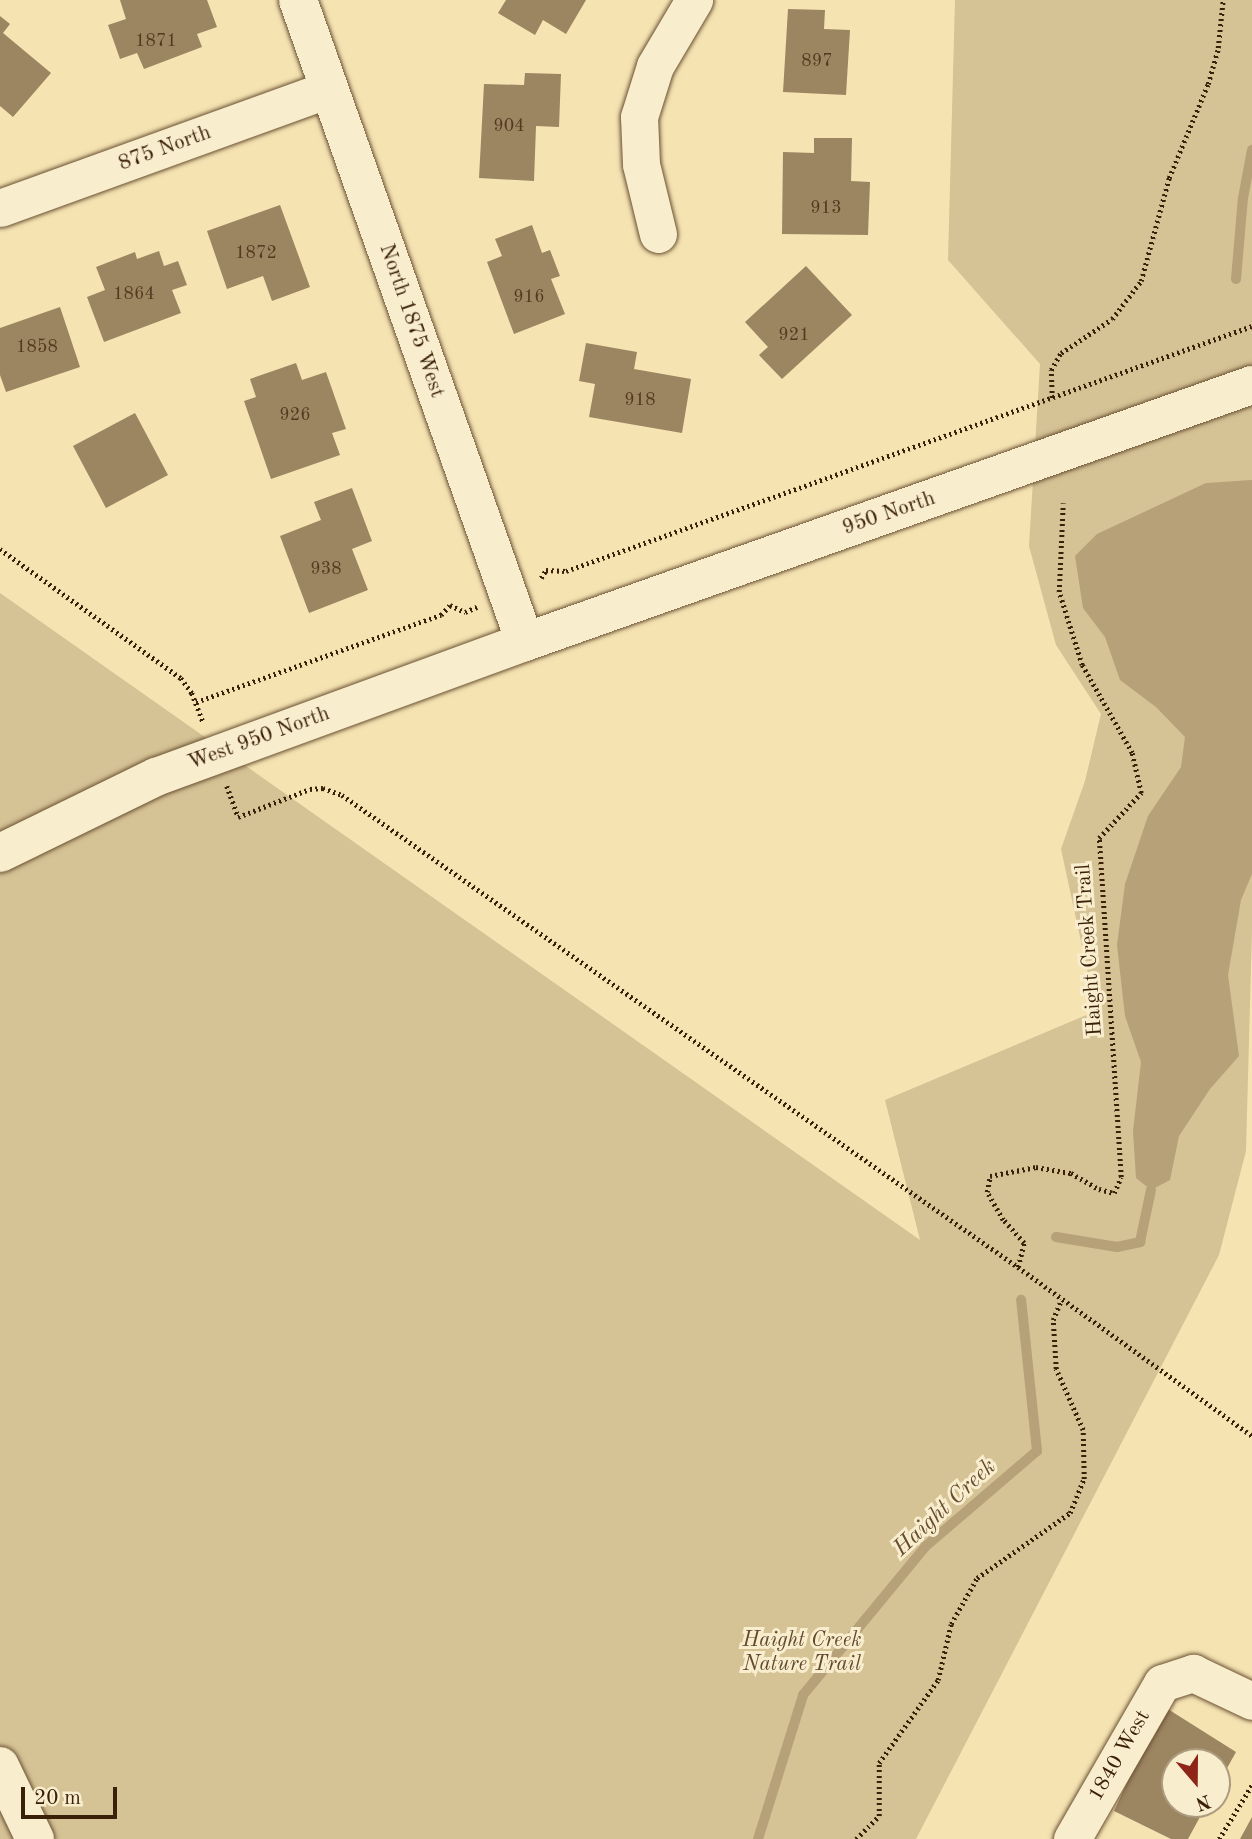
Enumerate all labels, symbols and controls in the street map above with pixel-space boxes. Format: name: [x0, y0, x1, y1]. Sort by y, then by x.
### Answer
house number: 1871: [135, 30, 177, 52]
house number: 897: [801, 50, 833, 72]
house number: 904: [493, 115, 525, 137]
street label: 875 North: [115, 121, 215, 177]
house number: 913: [810, 197, 842, 219]
street label: North 1875 West: [373, 241, 449, 401]
house number: 1872: [235, 242, 277, 264]
house number: 1864: [113, 283, 155, 305]
house number: 916: [513, 286, 545, 308]
house number: 921: [778, 324, 810, 346]
house number: 1858: [16, 336, 58, 358]
house number: 918: [624, 389, 656, 411]
house number: 926: [279, 404, 311, 426]
street label: 950 North: [839, 486, 939, 542]
house number: 938: [310, 558, 342, 580]
street label: West 950 North: [185, 702, 333, 776]
street label: Haight Creek Trail: [1071, 863, 1109, 1037]
water label: Haight Creek: [888, 1453, 1002, 1563]
park label: Haight Creek Nature Trail: [742, 1628, 862, 1678]
street label: 1840 West: [1084, 1706, 1156, 1806]
north arrow: [1161, 1748, 1231, 1818]
scale bar: [24, 1772, 121, 1816]
text: 20 m: [34, 1788, 81, 1809]
text: N: [1193, 1790, 1213, 1813]

